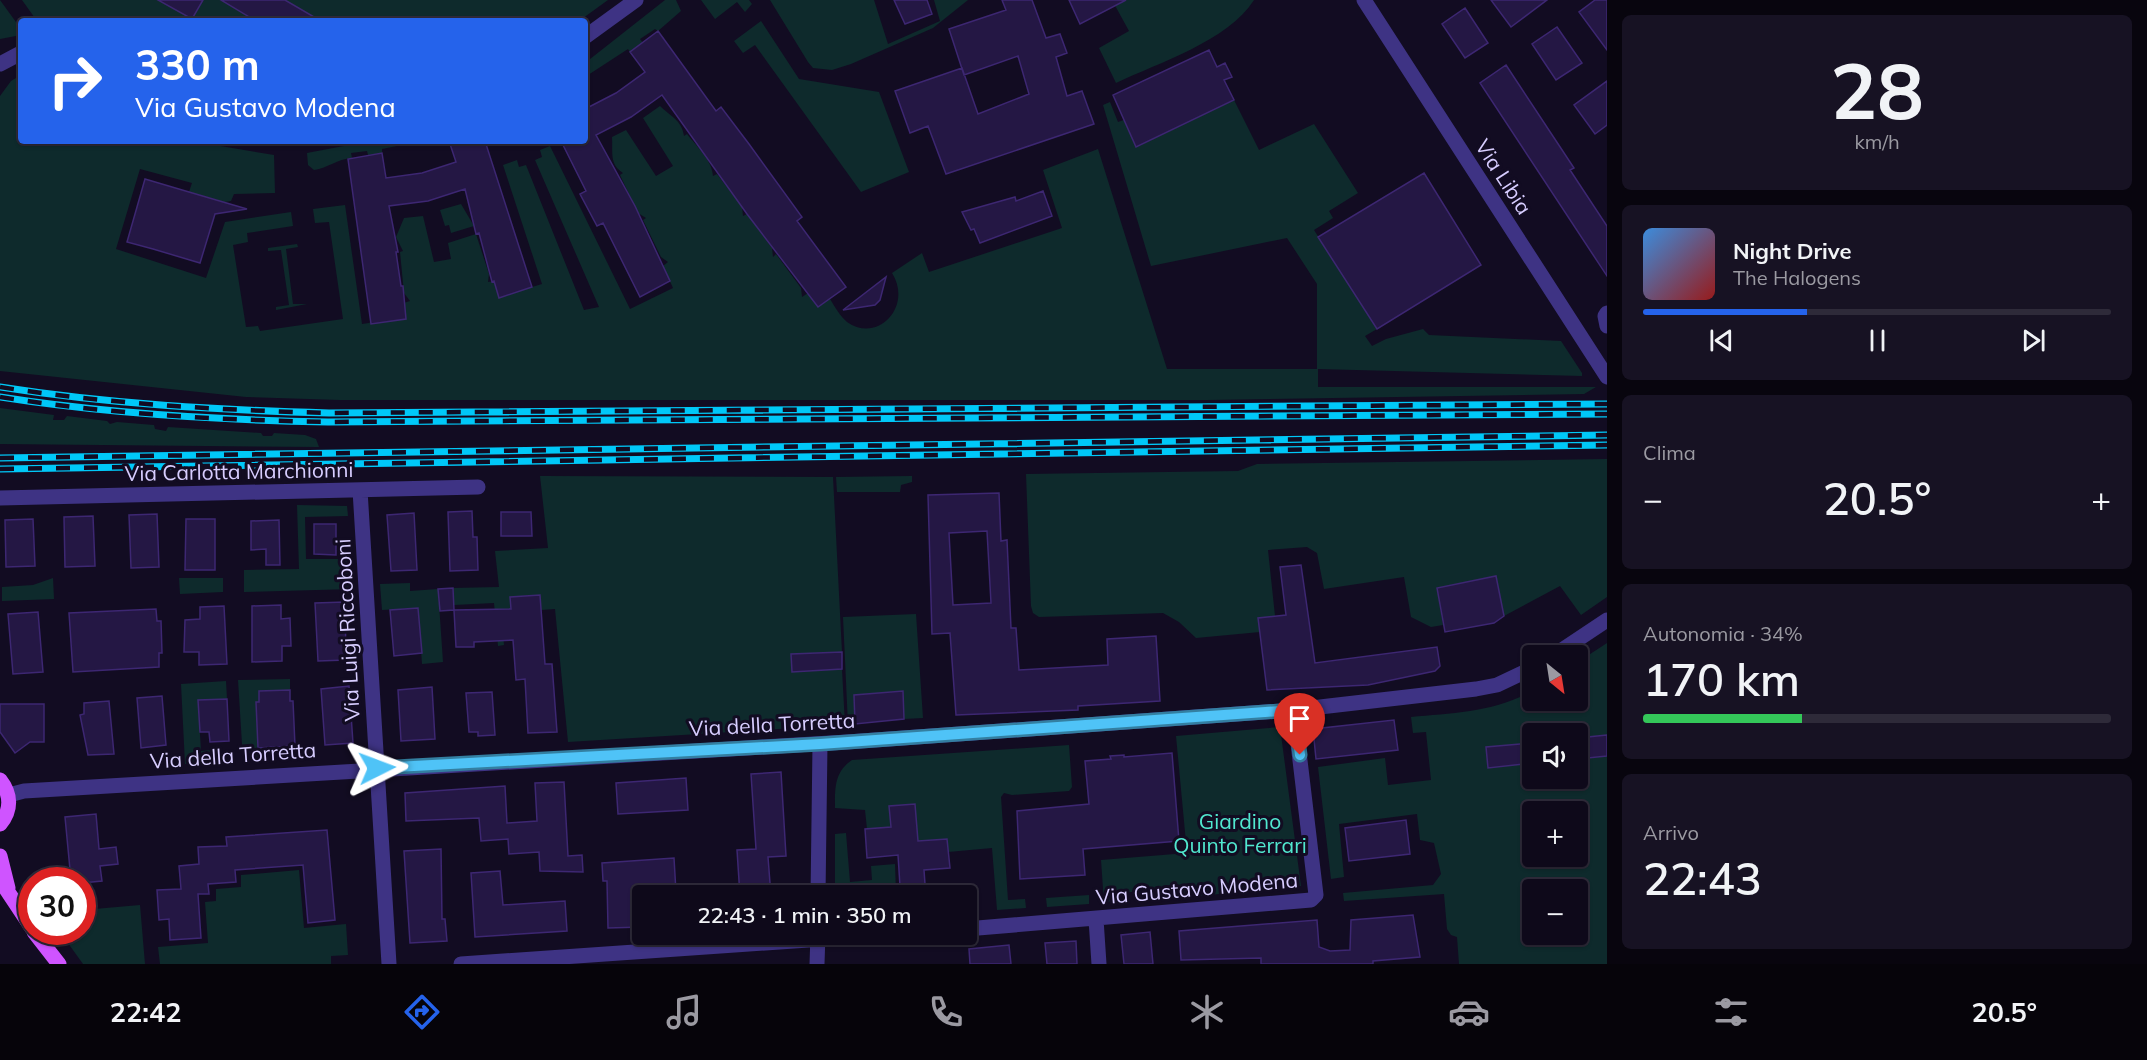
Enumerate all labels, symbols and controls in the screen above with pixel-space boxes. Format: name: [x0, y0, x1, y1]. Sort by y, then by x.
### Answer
text: 330 m: [135, 38, 260, 91]
text: 28: [1830, 41, 1924, 139]
icon: right: [36, 42, 114, 120]
text: Via Gustavo Modena: [135, 90, 396, 124]
text: km/h: [1854, 129, 1900, 154]
street label: Via Libia: [1470, 134, 1538, 219]
text: Night Drive: [1733, 237, 1852, 265]
text: The Halogens: [1733, 265, 1861, 290]
icon: previous: [1705, 324, 1738, 357]
icon: pause: [1861, 324, 1894, 357]
icon: next: [2017, 324, 2050, 357]
text: Clima: [1643, 440, 1696, 465]
street label: Via Carlotta Marchionni: [124, 456, 354, 486]
text: 20.5°: [1823, 470, 1931, 526]
text: −: [1643, 478, 1663, 519]
text: +: [2091, 478, 2111, 519]
street label: Via Luigi Riccoboni: [329, 538, 365, 722]
text: Autonomia · 34%: [1643, 621, 1803, 646]
north arrow: [1522, 645, 1588, 711]
map controls: [1522, 645, 1588, 945]
text: 170 km: [1643, 651, 1800, 707]
pin: [1274, 693, 1325, 755]
icon: arrive: [1283, 702, 1316, 735]
street label: Via della Torretta: [688, 707, 856, 741]
button: sound: [1522, 723, 1588, 789]
street label: Via della Torretta: [149, 736, 317, 774]
position arrow: [345, 736, 409, 800]
button: +: [1522, 801, 1588, 867]
park label: Giardino Quinto Ferrari: [1173, 808, 1307, 858]
text: Arrivo: [1643, 820, 1699, 845]
text: 22:43: [1643, 850, 1762, 906]
street label: Via Gustavo Modena: [1095, 866, 1299, 910]
speed limit sign: 30: [18, 867, 96, 945]
button: −: [1522, 879, 1588, 945]
text: 22:43 · 1 min · 350 m: [697, 901, 912, 929]
icon: directions: [401, 991, 443, 1033]
icon: music: [663, 991, 705, 1033]
icon: phone: [925, 991, 967, 1033]
icon: climate: [1186, 991, 1228, 1033]
icon: car: [1448, 991, 1490, 1033]
icon: filters: [1710, 991, 1752, 1033]
text: 22:42: [110, 995, 181, 1029]
text: 20.5°: [1972, 995, 2037, 1029]

